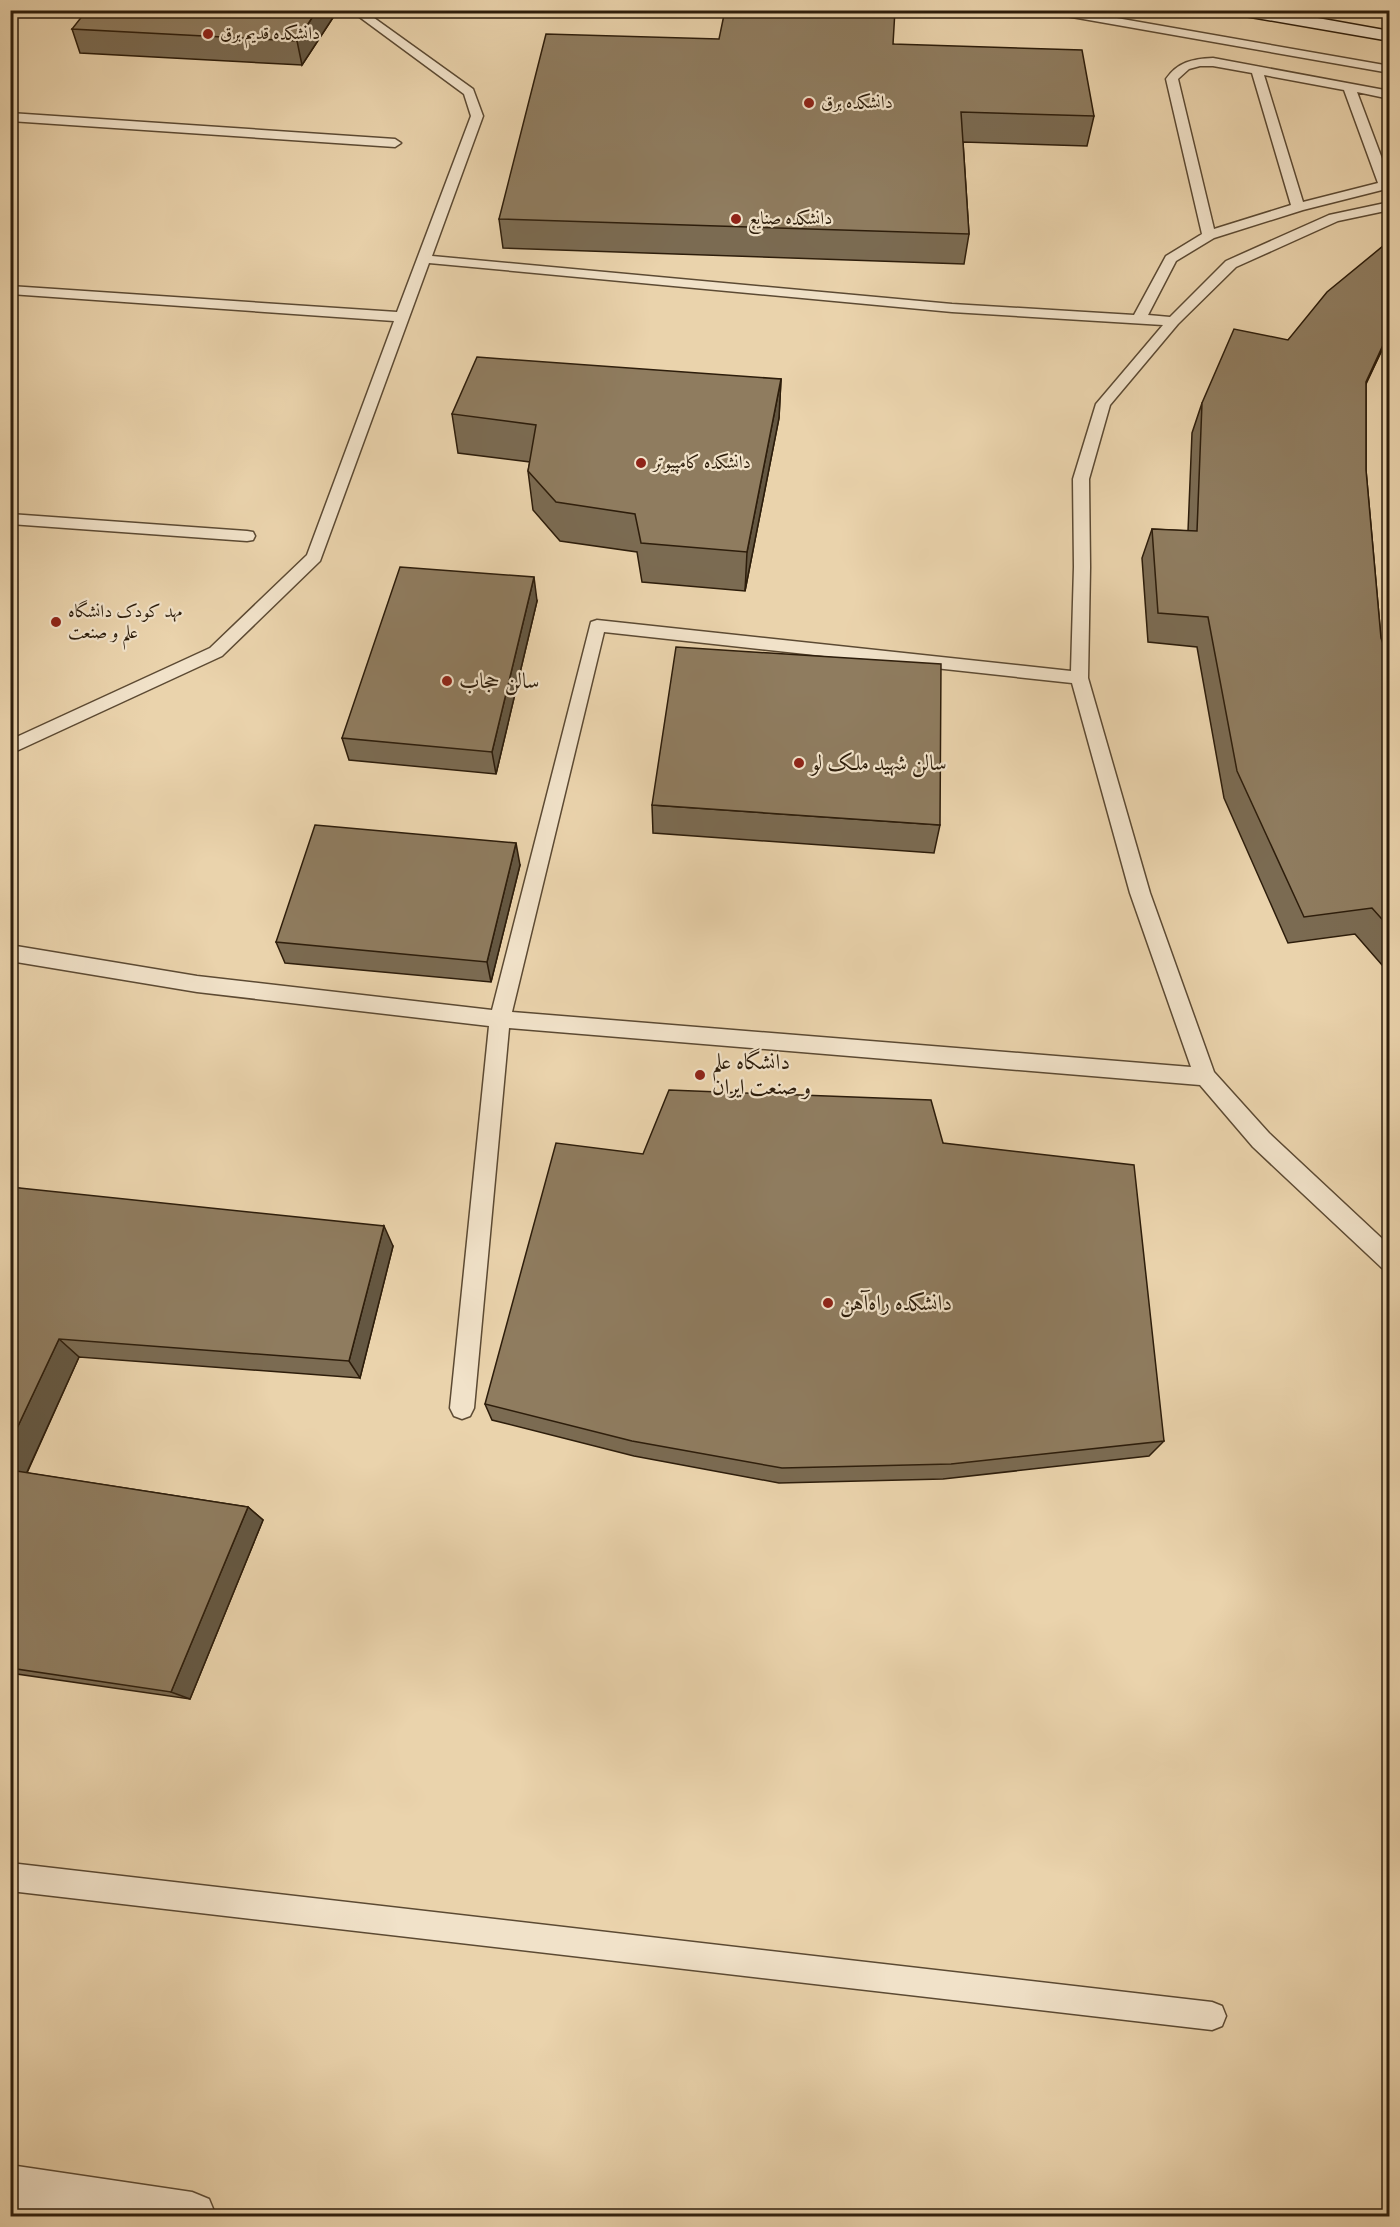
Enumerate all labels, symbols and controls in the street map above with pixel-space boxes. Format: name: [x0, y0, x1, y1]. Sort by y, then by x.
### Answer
place label: دانشکده قدیم برق: [220, 23, 320, 49]
marker: دانشکده قدیم برق: [201, 27, 215, 41]
place label: دانشکده برق: [821, 92, 893, 114]
marker: دانشکده برق: [802, 96, 816, 110]
place label: دانشکده صنایع: [748, 208, 832, 234]
marker: دانشکده صنایع: [729, 212, 743, 226]
place label: دانشکده کامپیوتر: [651, 452, 751, 474]
marker: دانشکده کامپیوتر: [634, 456, 648, 470]
place label: مهد کودک دانشگاه علم و صنعت: [68, 599, 182, 650]
marker: مهد کودک دانشگاه علم و صنعت: [49, 615, 63, 629]
place label: سالن حجاب: [459, 668, 540, 696]
marker: سالن حجاب: [440, 674, 454, 688]
place label: سالن شهید ملک لو: [809, 750, 947, 778]
marker: سالن شهید ملک لو: [792, 756, 806, 770]
place label: دانشگاه علم و صنعت ایران: [712, 1048, 811, 1101]
marker: دانشگاه علم و صنعت ایران: [693, 1068, 707, 1082]
place label: دانشکده راه‌آهن: [840, 1289, 952, 1318]
marker: دانشکده راه‌آهن: [821, 1296, 835, 1310]

